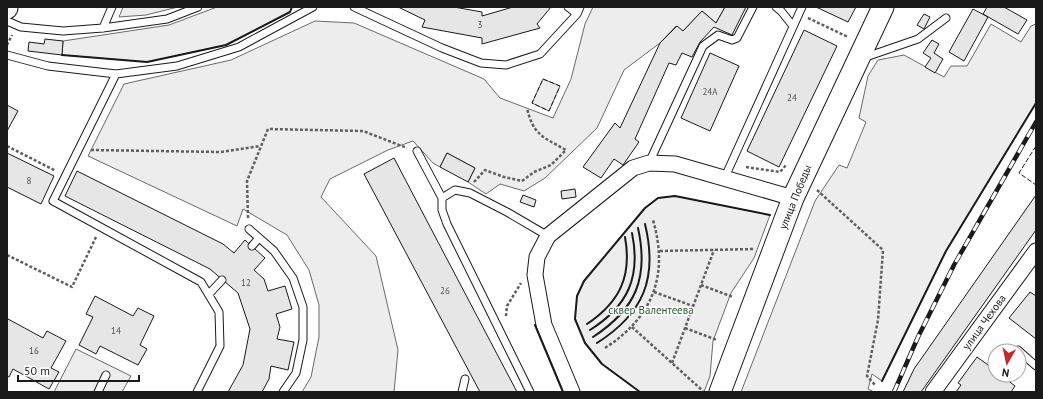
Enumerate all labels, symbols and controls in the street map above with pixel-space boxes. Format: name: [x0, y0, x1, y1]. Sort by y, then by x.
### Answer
house number: 3: [478, 19, 483, 30]
house number: 24А: [702, 86, 718, 97]
house number: 24: [787, 92, 797, 103]
street label: улица Победы: [776, 163, 814, 231]
house number: 8: [27, 175, 32, 186]
house number: 12: [241, 277, 251, 288]
house number: 26: [440, 285, 450, 296]
street label: улица Чехова: [959, 292, 1009, 352]
park label: сквер Валентеева: [608, 303, 694, 317]
house number: 14: [111, 325, 121, 336]
north arrow: [987, 343, 1027, 383]
house number: 16: [29, 345, 39, 356]
scale bar: [18, 357, 139, 383]
text: 50 m: [24, 363, 50, 378]
text: N: [1001, 365, 1010, 380]

